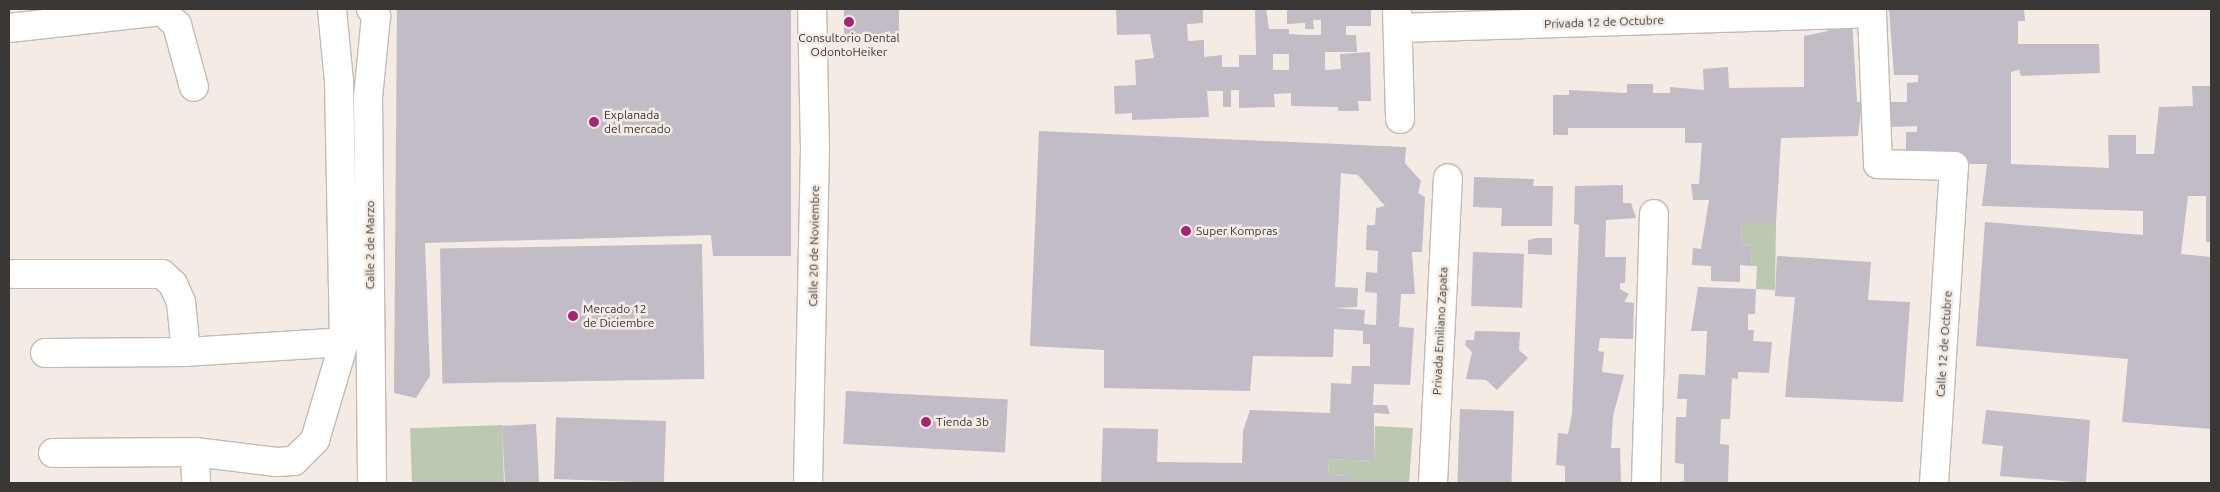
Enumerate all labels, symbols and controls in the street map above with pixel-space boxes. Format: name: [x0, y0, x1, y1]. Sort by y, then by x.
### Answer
street label: Privada 12 de Octubre: [1544, 13, 1664, 31]
marker: Consultorio Dental OdontoHeiker: [842, 15, 856, 29]
place label: Consultorio Dental OdontoHeiker: [798, 31, 900, 59]
place label: Explanada del mercado: [604, 108, 671, 136]
marker: Explanada del mercado: [588, 116, 600, 128]
street label: Calle 20 de Noviembre: [806, 185, 822, 307]
street label: Calle 2 de Marzo: [363, 201, 377, 289]
place label: Super Kompras: [1196, 224, 1278, 238]
marker: Super Kompras: [1180, 225, 1192, 237]
street label: Privada Emiliano Zapata: [1429, 266, 1451, 396]
street label: Calle 12 de Octubre: [1933, 290, 1955, 398]
place label: Mercado 12 de Diciembre: [583, 302, 654, 330]
marker: Mercado 12 de Diciembre: [567, 310, 579, 322]
place label: Tienda 3b: [936, 415, 989, 429]
marker: Tienda 3b: [920, 416, 932, 428]

